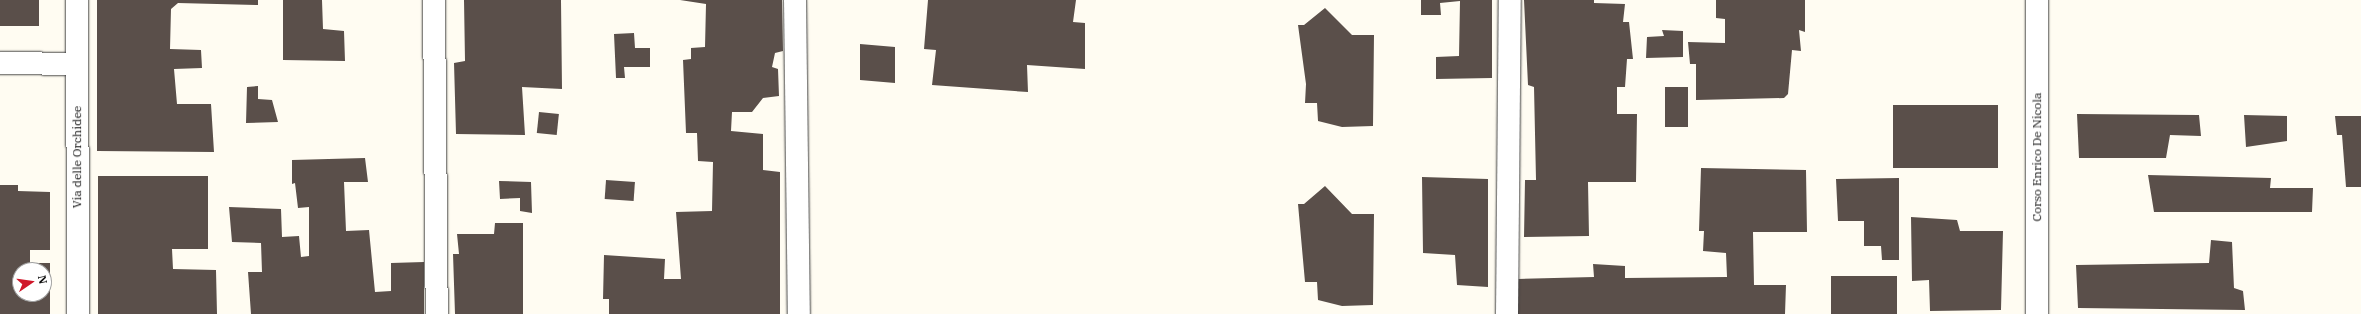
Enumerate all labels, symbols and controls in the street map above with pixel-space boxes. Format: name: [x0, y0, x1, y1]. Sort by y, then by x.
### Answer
street label: Corso Enrico De Nicola: [2030, 92, 2044, 222]
street label: Via delle Orchidee: [70, 106, 84, 208]
north arrow: [12, 262, 52, 302]
text: N: [35, 274, 51, 285]

